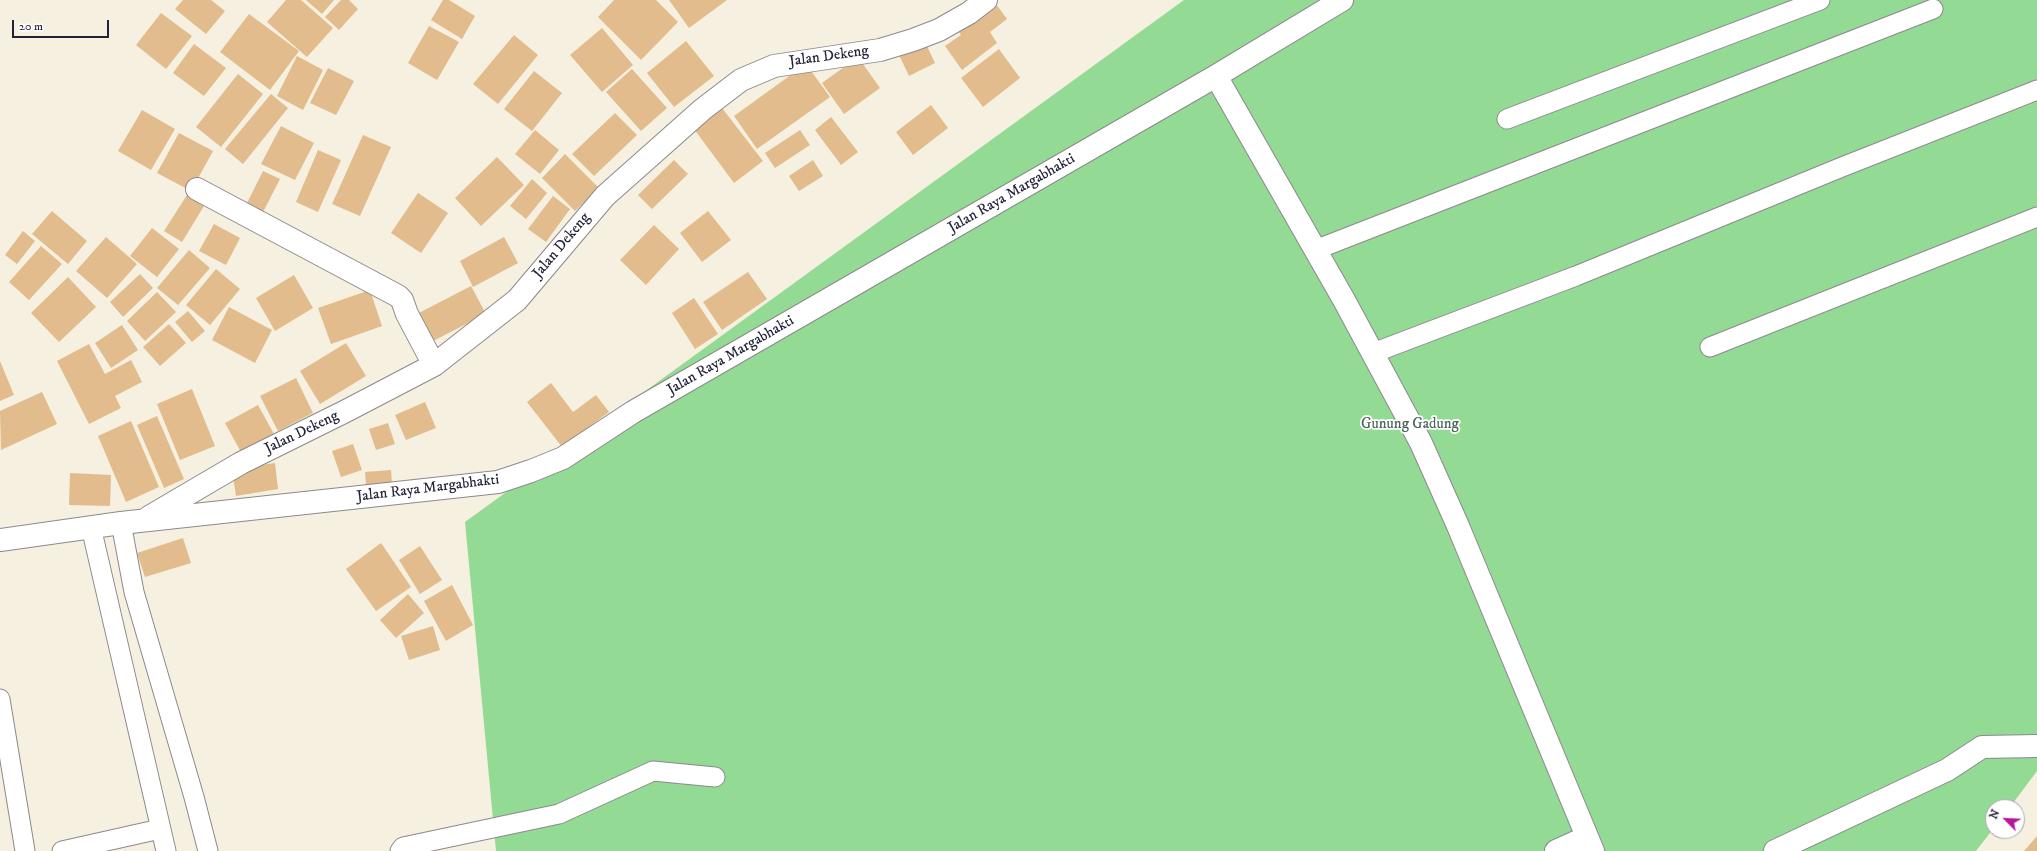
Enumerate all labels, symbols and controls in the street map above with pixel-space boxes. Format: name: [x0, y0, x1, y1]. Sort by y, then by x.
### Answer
scale bar: [14, 12, 111, 38]
text: 20 m: [19, 19, 43, 34]
street label: Jalan Dekeng: [788, 43, 870, 71]
street label: Jalan Raya Margabhakti: [945, 150, 1079, 238]
street label: Jalan Dekeng: [529, 210, 595, 282]
street label: Jalan Raya Margabhakti: [664, 312, 798, 400]
street label: Jalan Dekeng: [262, 407, 342, 459]
park label: Gunung Gadung: [1361, 416, 1459, 434]
street label: Jalan Raya Margabhakti: [356, 471, 500, 507]
north arrow: [1985, 799, 2025, 839]
text: N: [1987, 808, 2003, 821]

